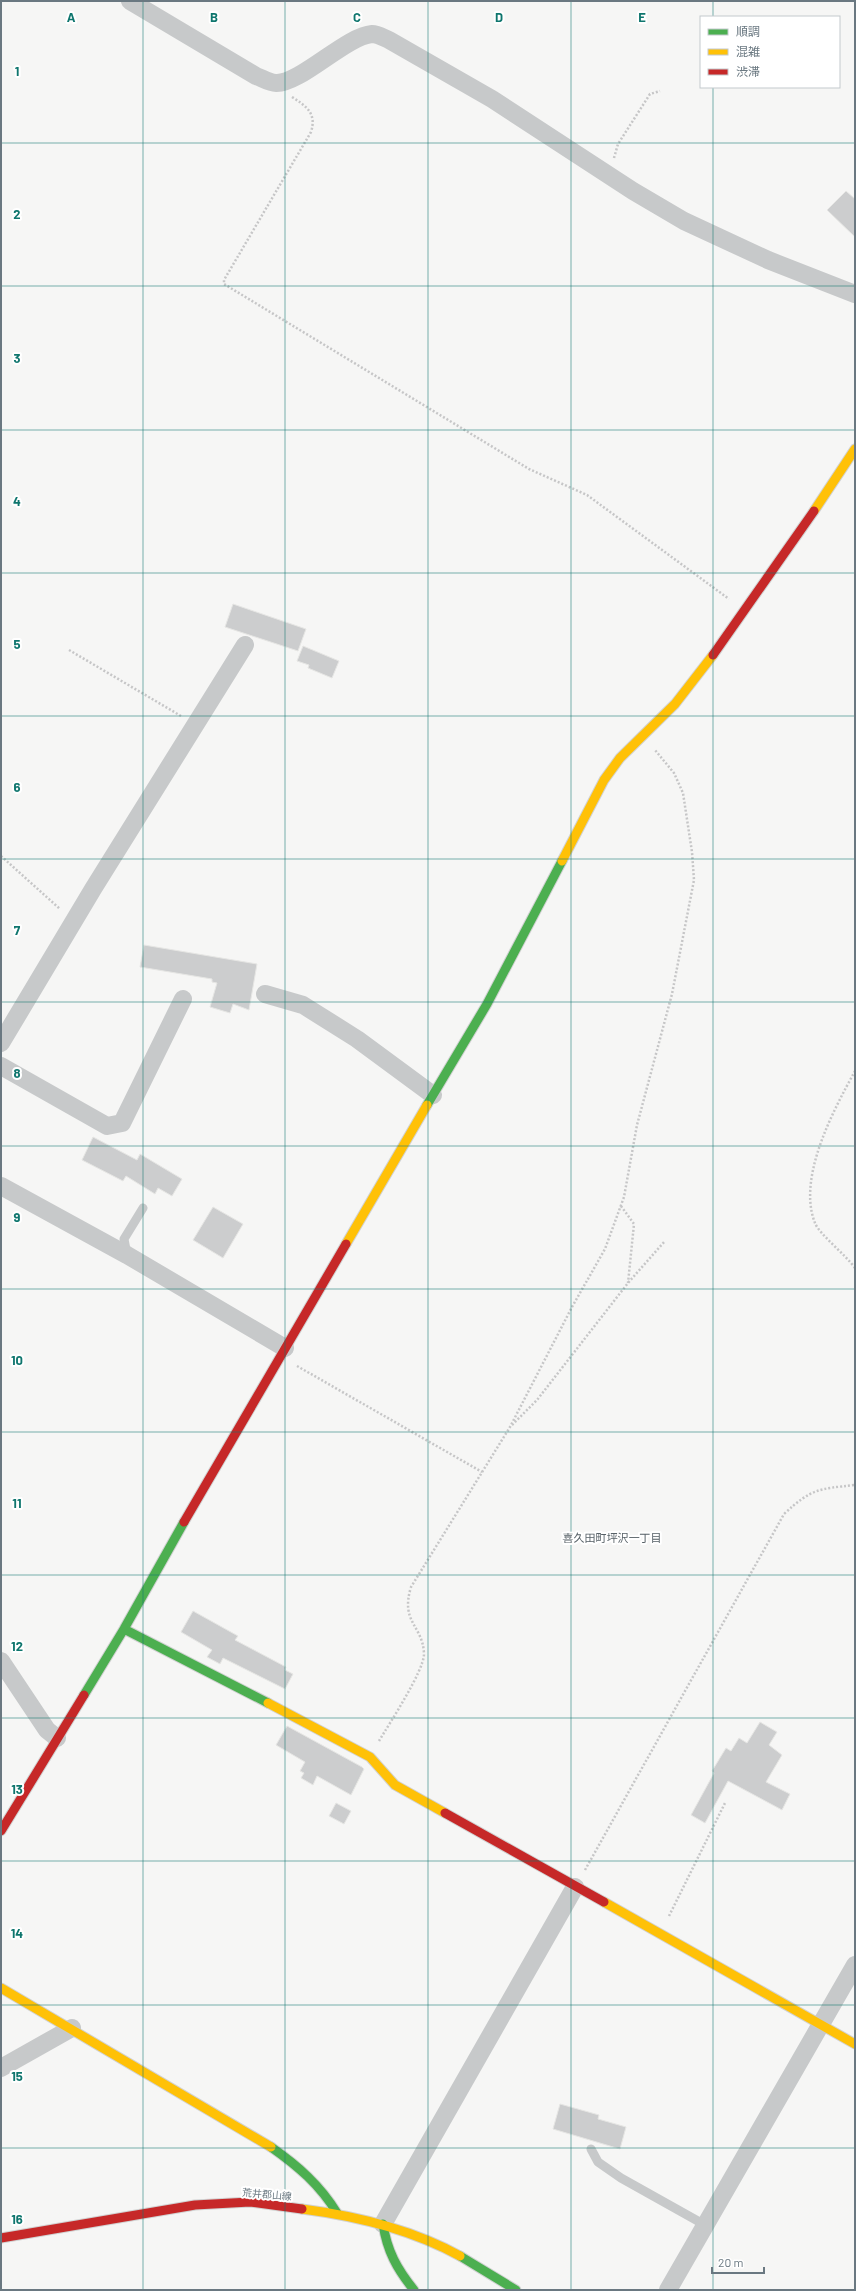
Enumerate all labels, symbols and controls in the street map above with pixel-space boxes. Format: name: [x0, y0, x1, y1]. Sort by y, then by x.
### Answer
text: A: [67, 9, 76, 25]
text: B: [210, 9, 218, 25]
text: C: [353, 9, 361, 25]
text: D: [495, 9, 503, 25]
text: E: [638, 9, 646, 25]
legend: [700, 16, 840, 88]
text: 順調: [736, 24, 760, 38]
text: 混雑: [736, 44, 760, 58]
text: 1: [15, 63, 19, 79]
text: 渋滞: [736, 64, 760, 78]
text: 2: [13, 206, 21, 222]
text: 3: [13, 350, 21, 366]
text: 4: [13, 493, 21, 509]
text: 5: [13, 636, 21, 652]
text: 6: [14, 779, 21, 795]
text: 7: [14, 922, 21, 938]
text: 8: [13, 1065, 21, 1081]
text: 9: [14, 1209, 21, 1225]
text: 10: [11, 1352, 23, 1368]
text: 11: [12, 1495, 22, 1511]
district label: 喜久田町坪沢一丁目: [563, 1531, 662, 1544]
text: 12: [11, 1638, 23, 1654]
text: 13: [11, 1781, 23, 1797]
text: 14: [11, 1925, 23, 1941]
text: 15: [11, 2068, 23, 2084]
street label: 荒井郡山線: [242, 2186, 292, 2202]
text: 16: [11, 2211, 23, 2227]
scale bar: [712, 2249, 764, 2275]
text: 20 m: [718, 2255, 744, 2269]

